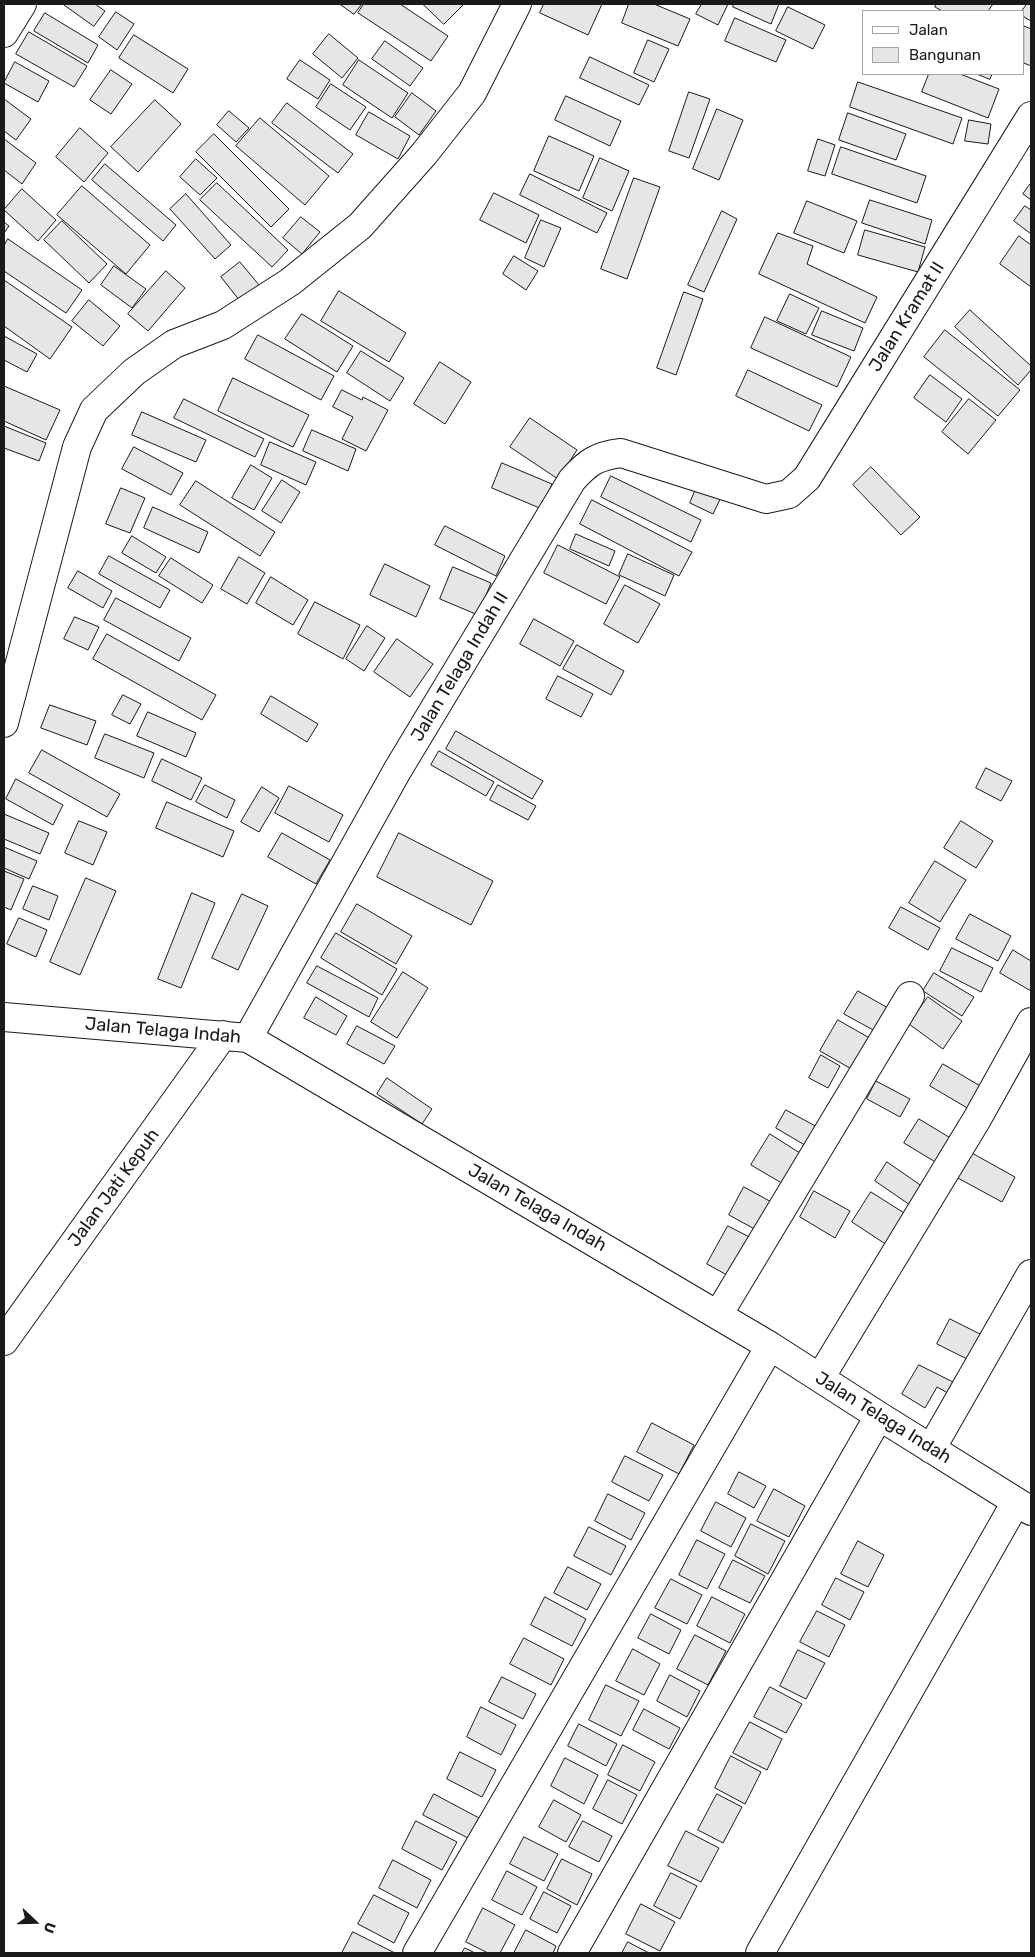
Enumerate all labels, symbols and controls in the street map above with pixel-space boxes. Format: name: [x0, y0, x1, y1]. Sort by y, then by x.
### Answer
legend: [862, 10, 1025, 75]
text: Jalan: [909, 21, 948, 39]
text: Bangunan: [909, 46, 981, 64]
street label: Jalan Kramat II: [865, 258, 949, 376]
street label: Jalan Telaga Indah II: [407, 588, 513, 746]
street label: Jalan Telaga Indah: [84, 1013, 242, 1049]
street label: Jalan Jati Kepuh: [64, 1125, 164, 1251]
street label: Jalan Telaga Indah: [464, 1160, 610, 1256]
street label: Jalan Telaga Indah: [811, 1367, 955, 1469]
north arrow: [10, 1897, 60, 1947]
text: U: [40, 1920, 59, 1935]

